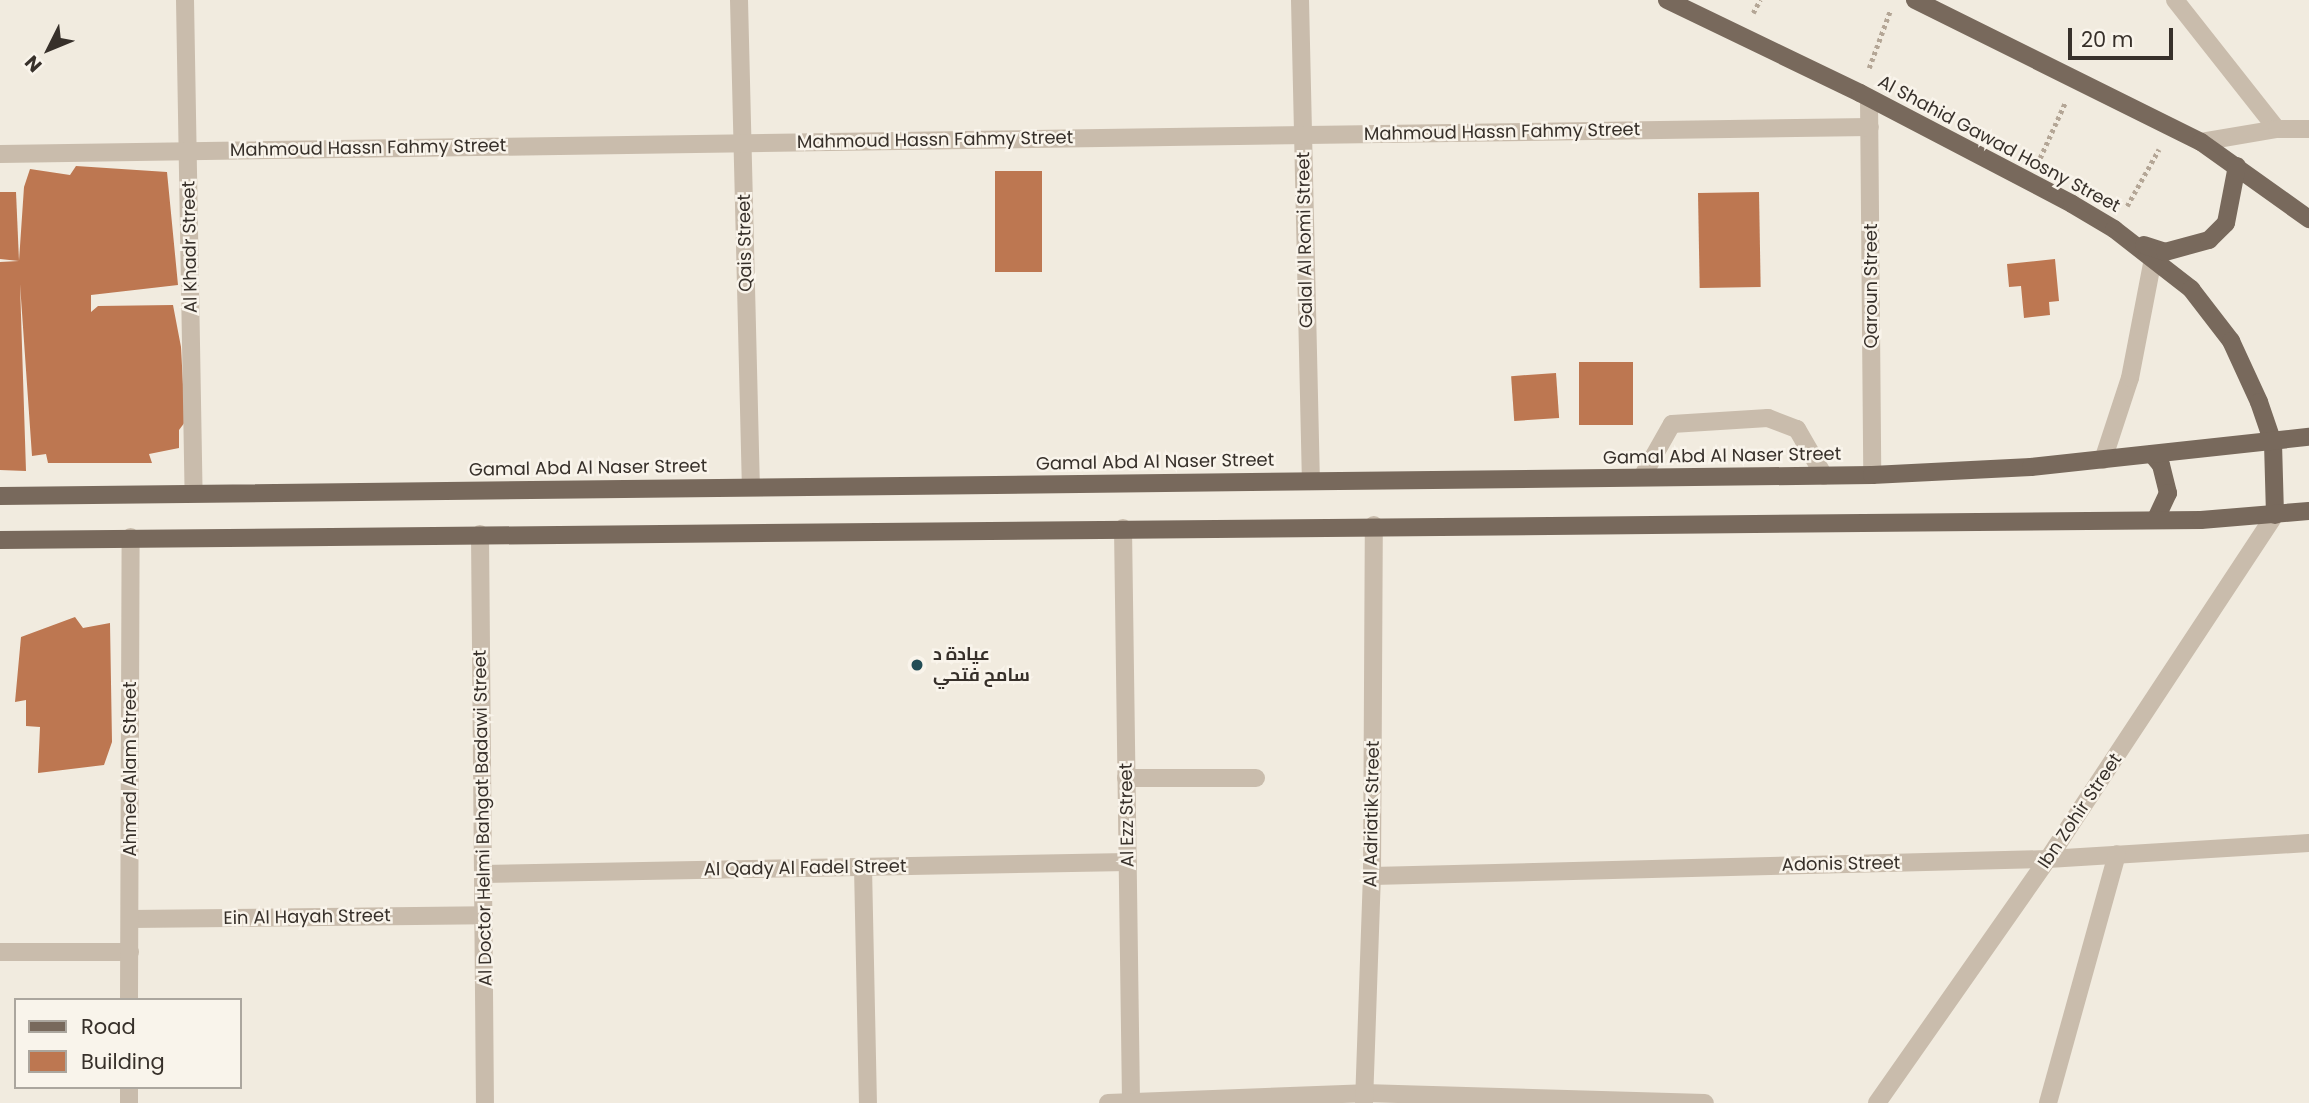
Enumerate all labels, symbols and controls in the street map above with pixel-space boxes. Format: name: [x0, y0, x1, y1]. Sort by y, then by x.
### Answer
north arrow: [14, 14, 84, 84]
scale bar: [2071, 14, 2176, 58]
text: 20 m: [2081, 25, 2134, 54]
text: N: [19, 49, 48, 78]
street label: Al Shahid Gawad Hosny Street: [1874, 71, 2124, 217]
street label: Mahmoud Hassn Fahmy Street: [1364, 119, 1640, 145]
street label: Mahmoud Hassn Fahmy Street: [797, 127, 1073, 153]
street label: Mahmoud Hassn Fahmy Street: [230, 135, 506, 161]
street label: Galal Al Romi Street: [1293, 152, 1317, 328]
street label: Al Khadr Street: [178, 181, 202, 313]
street label: Qais Street: [733, 194, 757, 292]
street label: Qaroun Street: [1860, 223, 1882, 349]
street label: Gamal Abd Al Naser Street: [1603, 443, 1841, 469]
street label: Gamal Abd Al Naser Street: [1036, 449, 1274, 475]
street label: Gamal Abd Al Naser Street: [469, 455, 707, 481]
place label: عيادة د سامح فتحي: [933, 644, 1030, 686]
street label: Al Doctor Helmi Bahgat Badawi Street: [469, 650, 497, 986]
marker: عيادة د سامح فتحي: [907, 655, 927, 675]
street label: Ahmed Alam Street: [119, 681, 141, 857]
street label: Al Adriatik Street: [1360, 740, 1384, 888]
street label: Ibn Zohir Street: [2033, 749, 2127, 873]
street label: Al Ezz Street: [1115, 763, 1139, 867]
street label: Adonis Street: [1781, 852, 1901, 876]
street label: Al Qady Al Fadel Street: [703, 855, 907, 881]
street label: Ein Al Hayah Street: [223, 905, 391, 929]
legend: [14, 998, 242, 1089]
text: Road: [81, 1012, 136, 1041]
text: Building: [81, 1047, 165, 1076]

